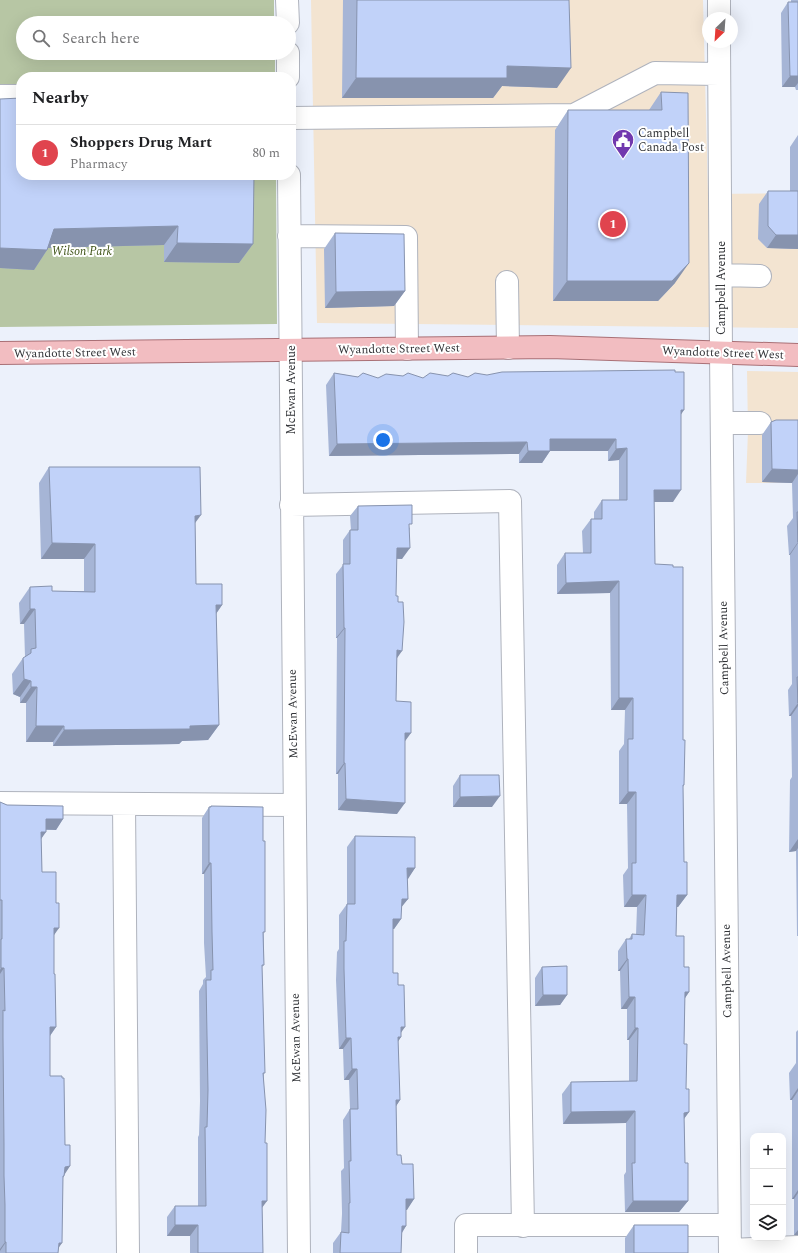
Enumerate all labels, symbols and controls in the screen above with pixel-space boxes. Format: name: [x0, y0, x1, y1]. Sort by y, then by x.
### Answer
north arrow: [702, 12, 738, 48]
search box: [16, 16, 296, 60]
icon: search: [30, 27, 52, 49]
text: Search here: [62, 27, 140, 50]
text: Nearby: [32, 85, 88, 111]
place label: Campbell Canada Post: [638, 124, 704, 157]
public building icon: Campbell Canada Post: [610, 127, 636, 160]
text: Shoppers Drug Mart: [70, 131, 212, 154]
text: 1: [41, 143, 49, 163]
text: 80 m: [253, 143, 280, 163]
text: Pharmacy: [70, 154, 127, 174]
pin: 1: [600, 209, 626, 239]
street label: Campbell Avenue: [712, 241, 731, 335]
park label: Wilson Park: [52, 242, 113, 261]
street label: Wyandotte Street West: [338, 338, 460, 360]
street label: Wyandotte Street West: [662, 341, 784, 365]
street label: Wyandotte Street West: [14, 342, 136, 364]
street label: McEwan Avenue: [282, 345, 301, 435]
your location: [373, 430, 393, 450]
street label: Campbell Avenue: [714, 601, 734, 695]
street label: McEwan Avenue: [283, 669, 303, 759]
street label: Campbell Avenue: [717, 924, 737, 1018]
street label: McEwan Avenue: [286, 993, 306, 1083]
map controls: [750, 1133, 786, 1241]
button: +: [750, 1133, 786, 1169]
button: −: [750, 1169, 786, 1205]
button: layers: [750, 1205, 786, 1241]

